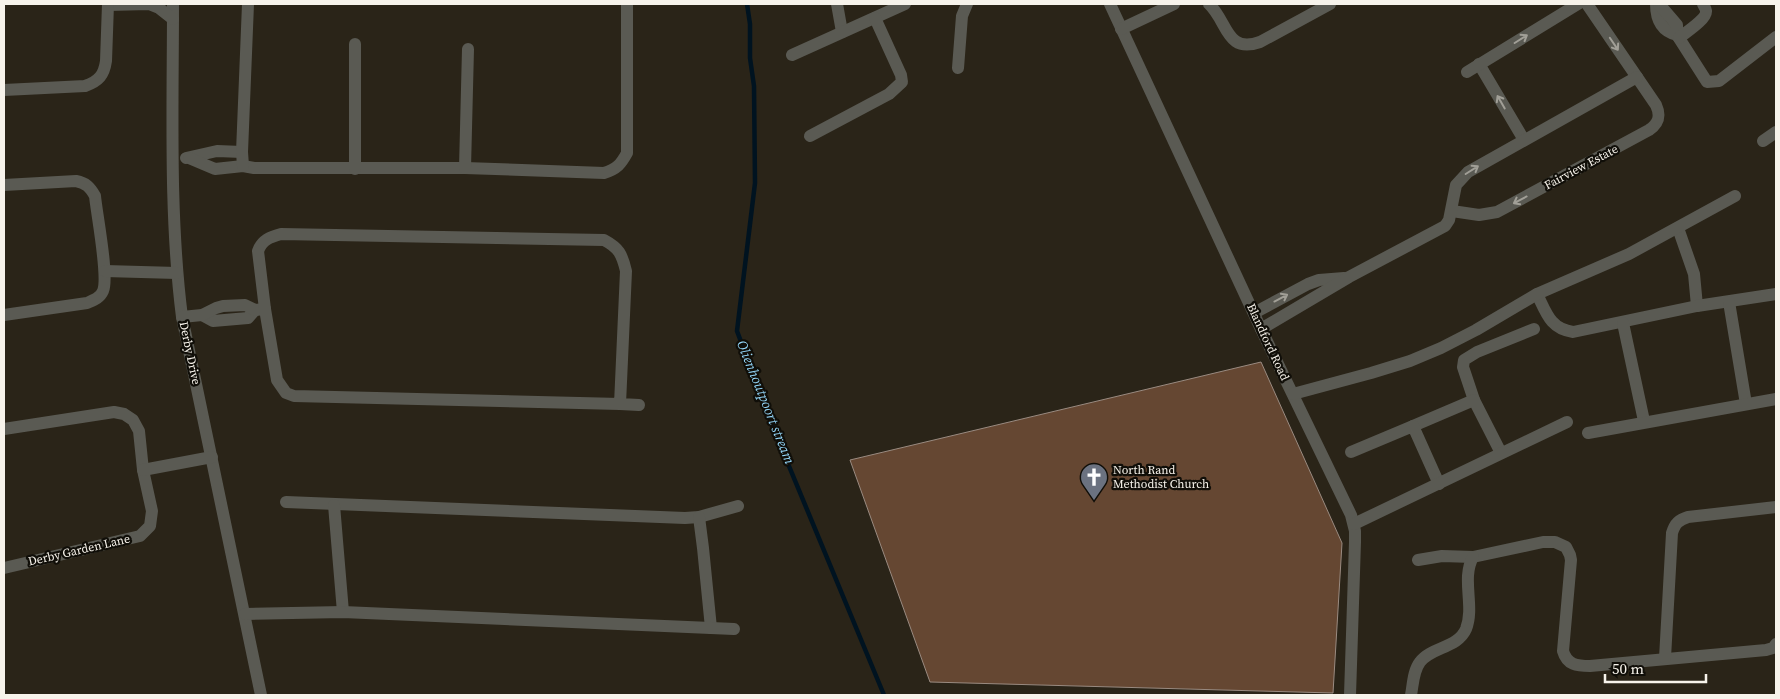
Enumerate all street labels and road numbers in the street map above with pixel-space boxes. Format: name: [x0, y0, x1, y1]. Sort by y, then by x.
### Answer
street label: Fairview Estate: [1541, 141, 1621, 193]
street label: Blandford Road: [1243, 301, 1293, 383]
street label: Derby Drive: [175, 320, 205, 386]
street label: Derby Garden Lane: [26, 530, 132, 570]

